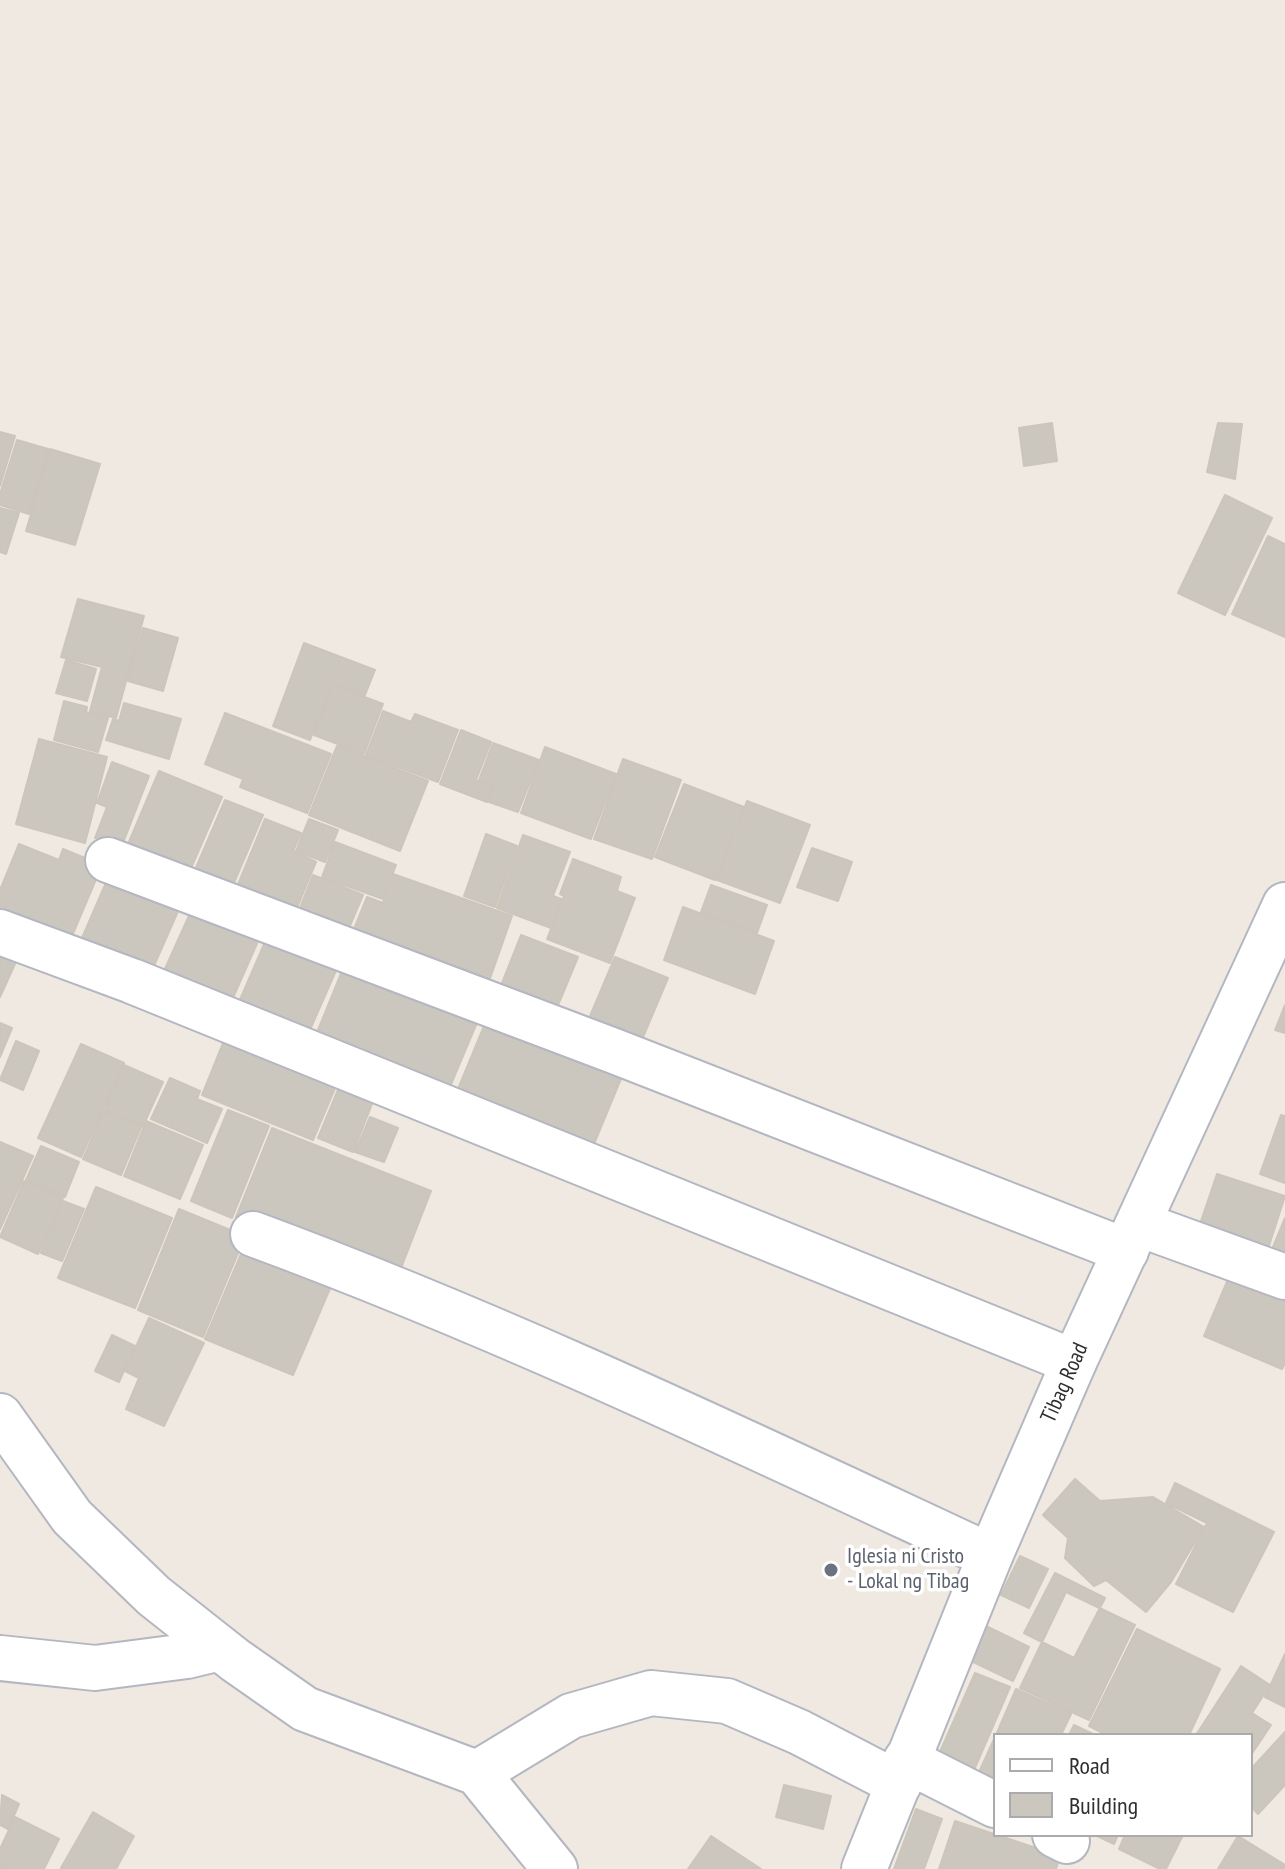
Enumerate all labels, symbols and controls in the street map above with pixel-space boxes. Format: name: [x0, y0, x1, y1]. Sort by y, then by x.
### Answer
street label: Tibag Road: [1036, 1339, 1094, 1427]
place label: Iglesia ni Cristo - Lokal ng Tibag: [847, 1544, 969, 1596]
marker: Iglesia ni Cristo - Lokal ng Tibag: [822, 1561, 840, 1579]
legend: [993, 1733, 1253, 1837]
text: Road: [1069, 1750, 1110, 1781]
text: Building: [1069, 1790, 1138, 1821]

